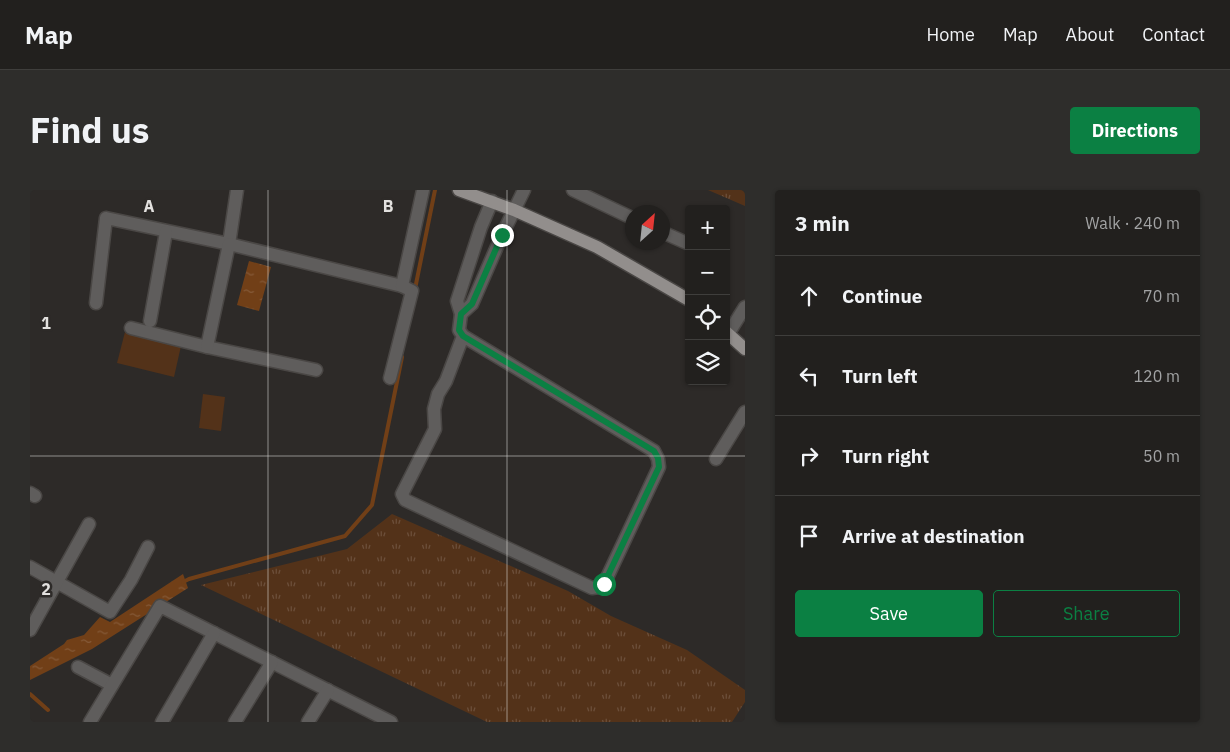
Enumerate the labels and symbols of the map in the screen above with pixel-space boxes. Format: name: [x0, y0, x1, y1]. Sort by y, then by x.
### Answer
text: A: [144, 196, 155, 216]
text: B: [383, 196, 394, 216]
north arrow: [625, 205, 670, 250]
route end: [491, 224, 514, 247]
text: 1: [41, 313, 51, 333]
route start: [593, 573, 616, 596]
text: 2: [41, 579, 51, 599]

